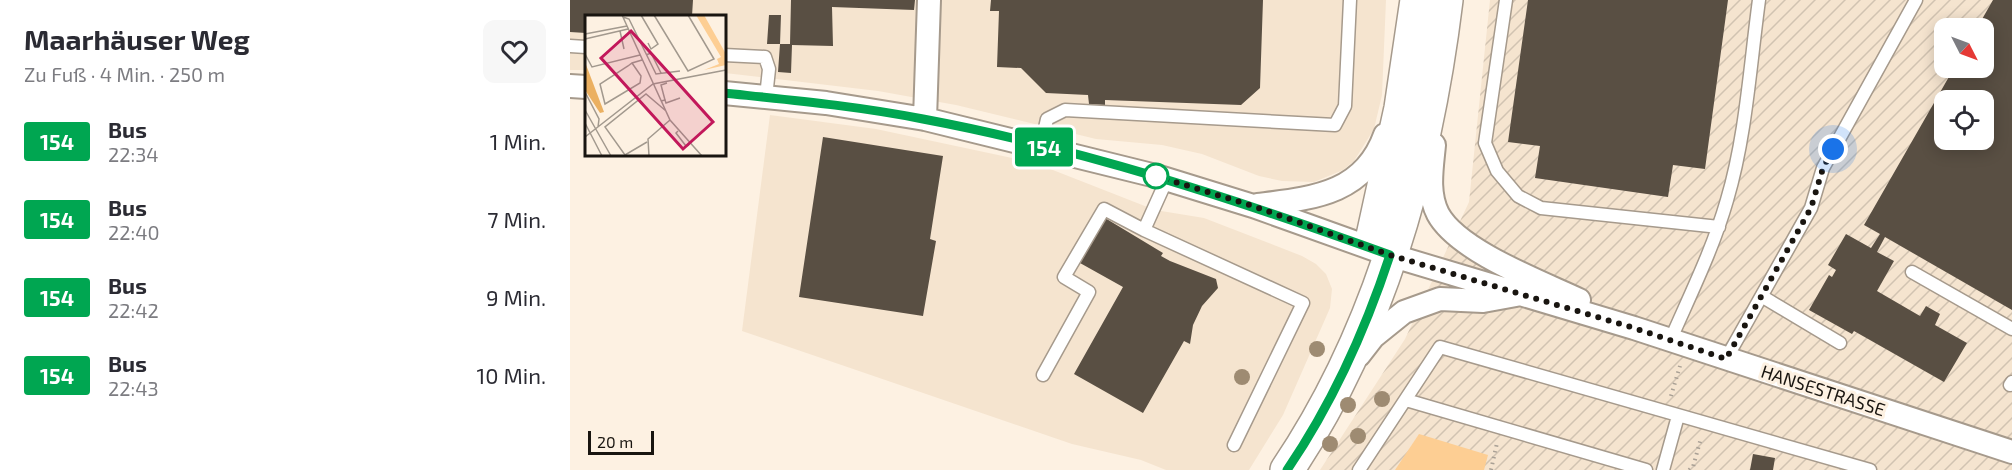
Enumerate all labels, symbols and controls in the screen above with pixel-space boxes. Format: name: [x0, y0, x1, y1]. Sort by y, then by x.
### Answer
inset map: [585, 15, 726, 156]
north arrow: [1934, 18, 1994, 78]
map controls: [1934, 18, 1994, 150]
button: heart: [483, 20, 546, 83]
text: Maarhäuser Weg: [24, 22, 250, 56]
text: Zu Fuß · 4 Min. · 250 m: [24, 62, 225, 86]
button: locate: [1934, 90, 1994, 150]
text: Bus: [108, 116, 147, 142]
text: 1 Min.: [490, 128, 546, 154]
line badge: 154: [1010, 128, 1078, 166]
text: 154: [40, 129, 74, 154]
your location: [1818, 134, 1848, 164]
text: 154: [1027, 135, 1061, 160]
text: 22:34: [108, 142, 159, 166]
unlabelled marker: [1143, 163, 1169, 189]
text: Bus: [108, 194, 147, 220]
text: 7 Min.: [487, 206, 546, 232]
text: 154: [40, 207, 74, 232]
text: 22:40: [108, 220, 160, 244]
text: Bus: [108, 272, 147, 298]
text: 9 Min.: [486, 284, 546, 310]
text: 154: [40, 285, 74, 310]
text: 22:42: [108, 298, 159, 322]
text: Bus: [108, 350, 147, 376]
street label: HANSESTRASSE: [1758, 360, 1888, 420]
text: 10 Min.: [477, 362, 546, 388]
text: 154: [40, 363, 74, 388]
text: 22:43: [108, 376, 159, 400]
scale bar: [588, 428, 654, 456]
text: 20 m: [597, 432, 633, 451]

